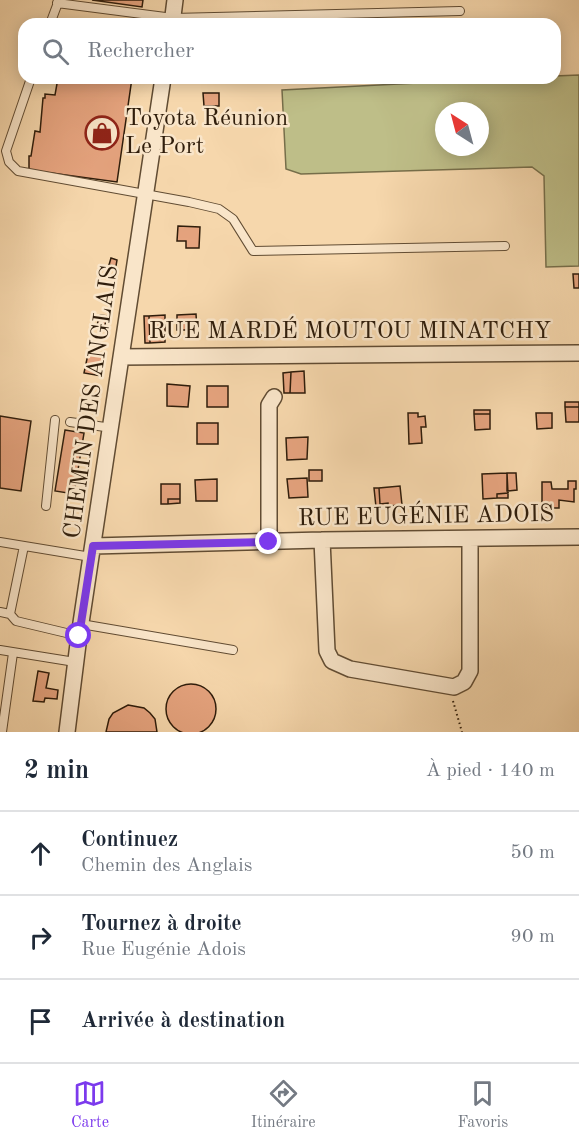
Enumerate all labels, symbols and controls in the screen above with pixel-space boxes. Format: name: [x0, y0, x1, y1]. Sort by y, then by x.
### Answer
search box: [18, 18, 561, 84]
icon: search: [39, 35, 72, 68]
text: Rechercher: [87, 40, 194, 62]
north arrow: [435, 102, 489, 156]
place label: Toyota Réunion Le Port: [125, 107, 288, 159]
shop icon: Toyota Réunion Le Port: [84, 115, 120, 151]
street label: CHEMIN DES ANGLAIS: [61, 264, 123, 540]
street label: RUE MARDÉ MOUTOU MINATCHY: [149, 316, 551, 344]
street label: RUE EUGÉNIE ADOIS: [298, 499, 554, 531]
route end: [255, 528, 281, 554]
route start: [65, 622, 91, 648]
text: 2 min: [24, 758, 89, 784]
text: À pied · 140 m: [426, 761, 555, 781]
text: Continuez: [81, 829, 178, 851]
icon: ahead: [24, 837, 57, 870]
text: 50 m: [510, 843, 555, 863]
text: Chemin des Anglais: [81, 856, 252, 876]
text: Tournez à droite: [81, 913, 242, 935]
icon: right: [24, 921, 57, 954]
text: 90 m: [510, 927, 555, 947]
text: Rue Eugénie Adois: [81, 940, 246, 960]
icon: arrive: [24, 1005, 57, 1038]
text: Arrivée à destination: [81, 1010, 285, 1032]
tab: Carte: [71, 1077, 109, 1133]
tab: Itinéraire: [251, 1077, 316, 1133]
tab: Favoris: [457, 1077, 508, 1133]

